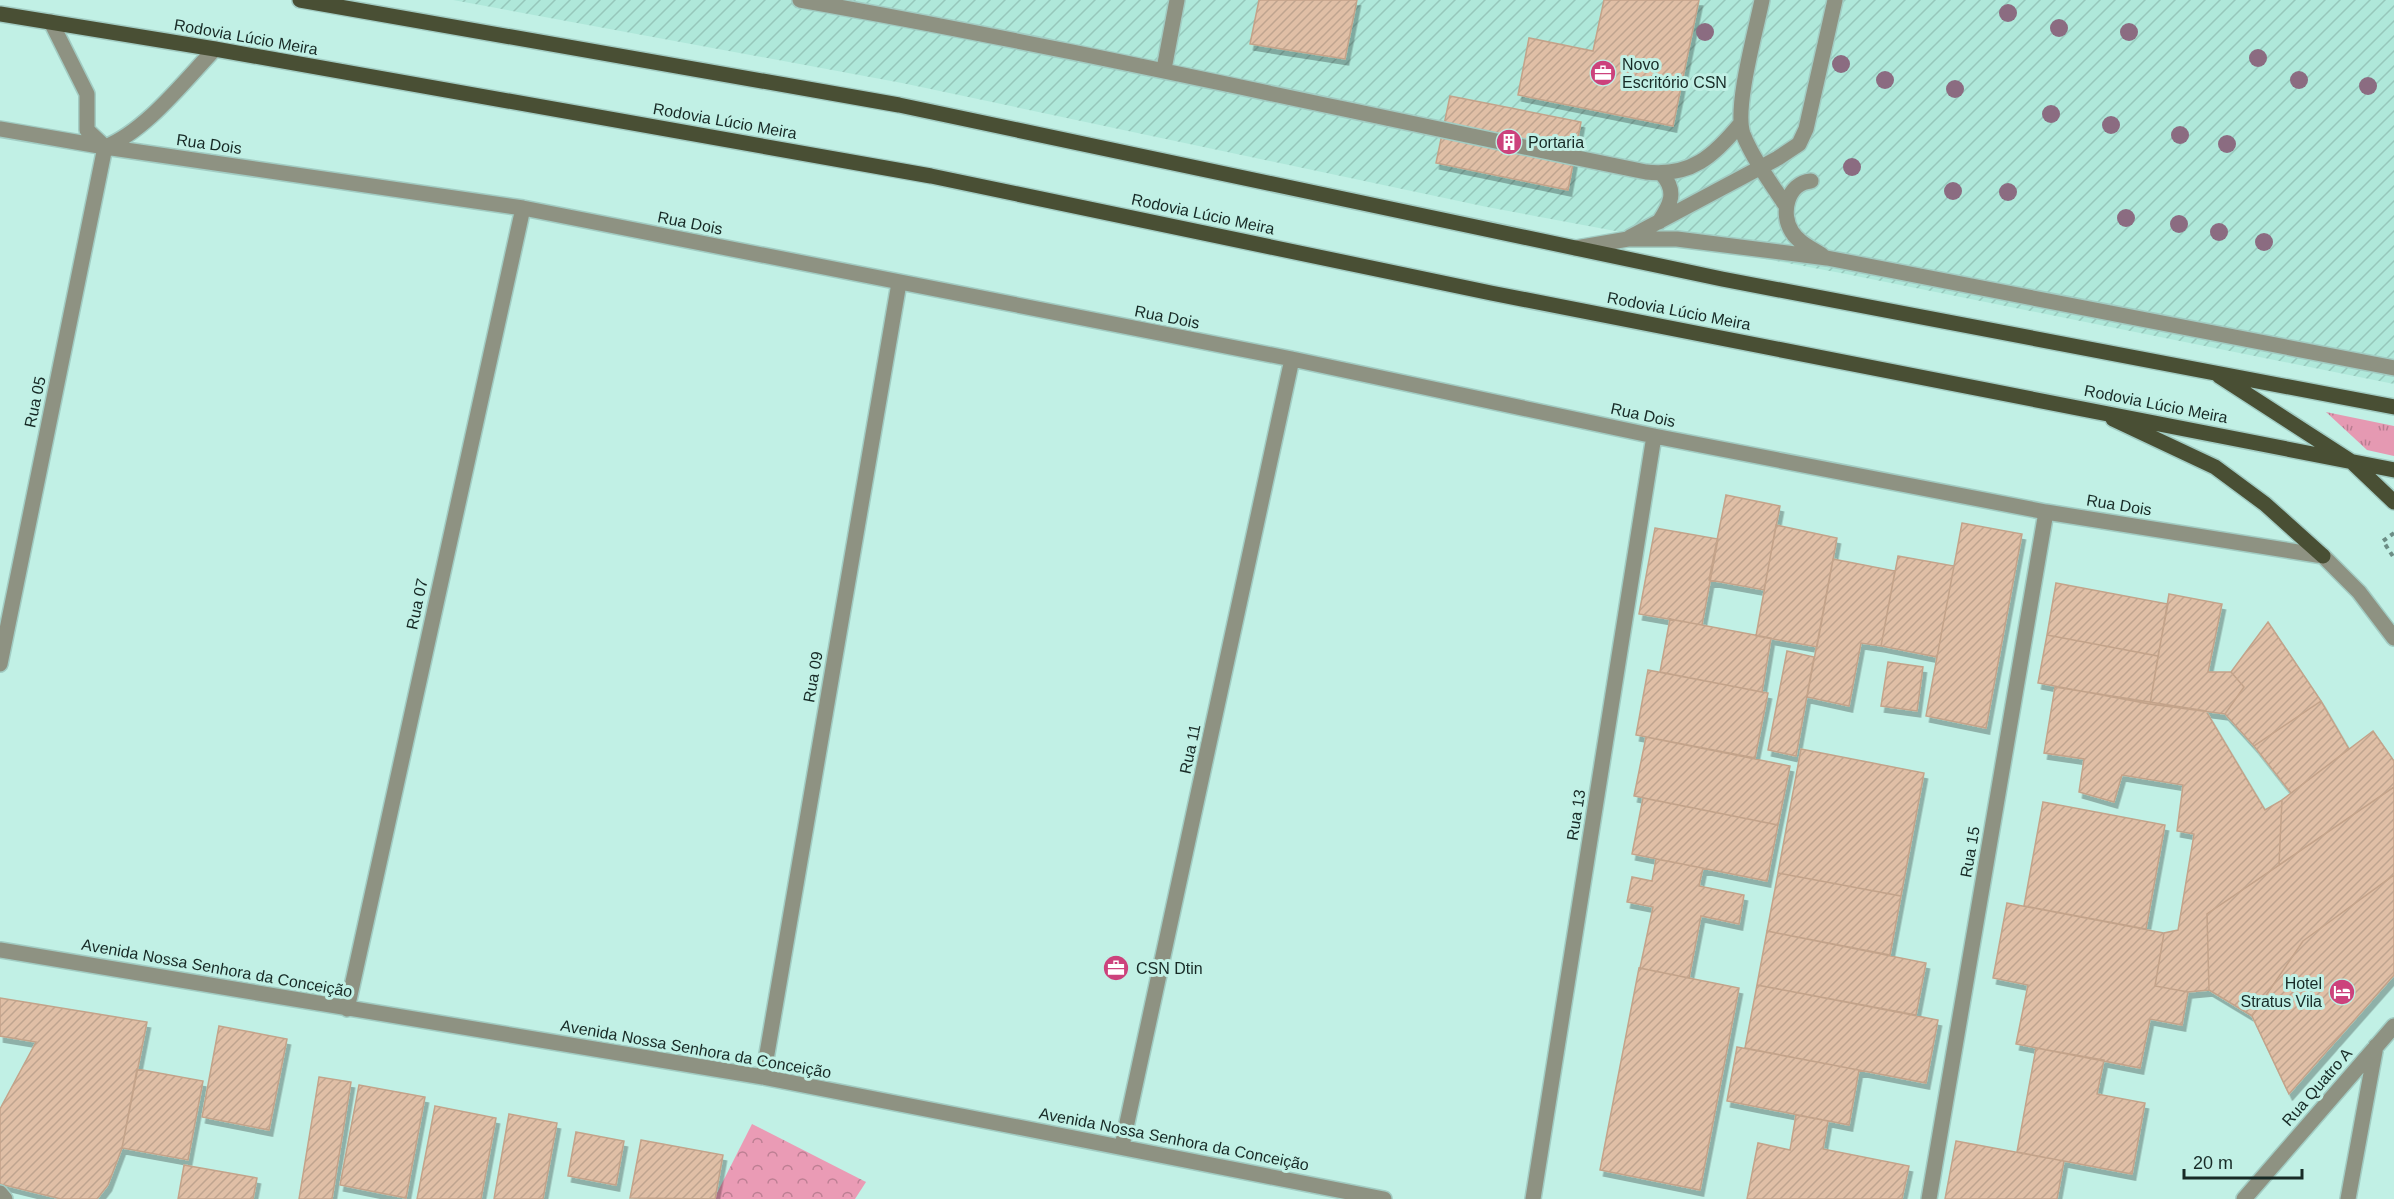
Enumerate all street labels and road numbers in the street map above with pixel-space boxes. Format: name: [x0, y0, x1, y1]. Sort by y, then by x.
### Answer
street label: Rodovia Lúcio Meira: [173, 16, 319, 58]
street label: Rodovia Lúcio Meira: [652, 100, 798, 142]
street label: Rua Dois: [175, 131, 243, 157]
street label: Rodovia Lúcio Meira: [1130, 191, 1276, 237]
street label: Rua Dois: [656, 208, 724, 238]
street label: Rodovia Lúcio Meira: [1606, 289, 1752, 333]
street label: Rua Dois: [1133, 302, 1201, 332]
street label: Rua 05: [21, 375, 49, 429]
street label: Rodovia Lúcio Meira: [2083, 382, 2229, 426]
street label: Rua Dois: [1609, 400, 1677, 430]
street label: Rua Dois: [2085, 491, 2153, 519]
street label: Rua 07: [403, 577, 431, 631]
street label: Rua 09: [800, 650, 826, 704]
street label: Rua 11: [1176, 722, 1204, 775]
street label: Rua 13: [1564, 788, 1588, 842]
street label: Rua 15: [1957, 825, 1983, 879]
street label: Avenida Nossa Senhora da Conceição: [80, 936, 354, 1000]
street label: Avenida Nossa Senhora da Conceição: [559, 1017, 833, 1081]
street label: Rua Quatro A: [2279, 1045, 2355, 1129]
street label: Avenida Nossa Senhora da Conceição: [1038, 1104, 1310, 1174]

